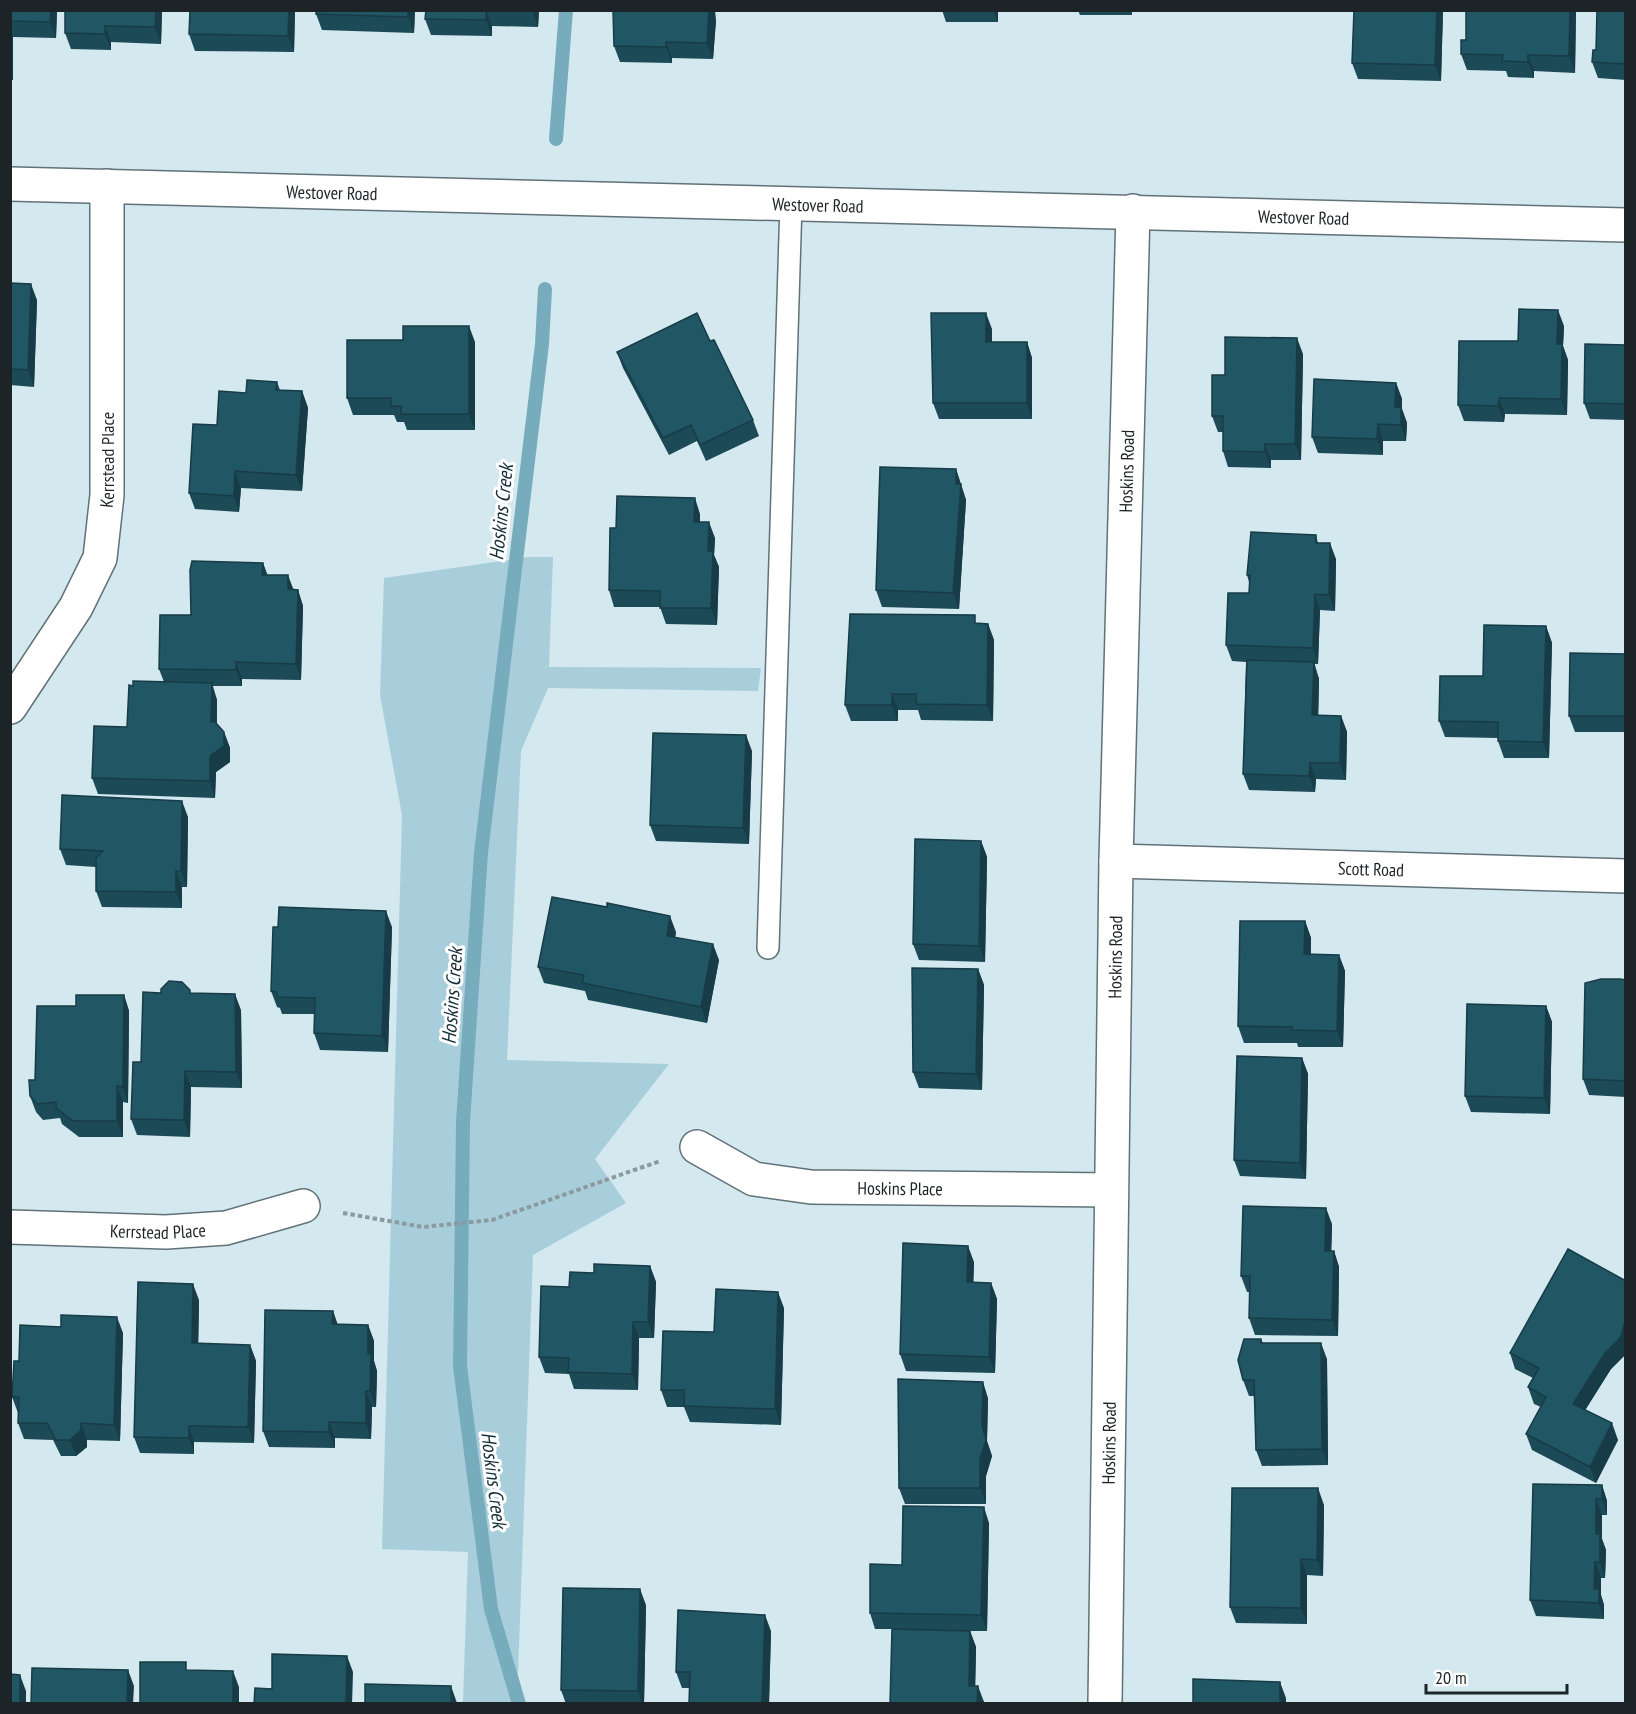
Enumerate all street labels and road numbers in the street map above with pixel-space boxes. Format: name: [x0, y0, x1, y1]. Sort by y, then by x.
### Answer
street label: Westover Road: [286, 180, 378, 205]
street label: Westover Road: [772, 192, 864, 217]
street label: Westover Road: [1258, 204, 1350, 229]
street label: Kerrstead Place: [94, 412, 119, 509]
street label: Hoskins Road: [1114, 429, 1139, 513]
street label: Scott Road: [1338, 856, 1404, 881]
street label: Hoskins Road: [1103, 915, 1127, 999]
street label: Hoskins Place: [857, 1176, 943, 1200]
street label: Kerrstead Place: [110, 1218, 206, 1244]
street label: Hoskins Road: [1096, 1401, 1120, 1485]

